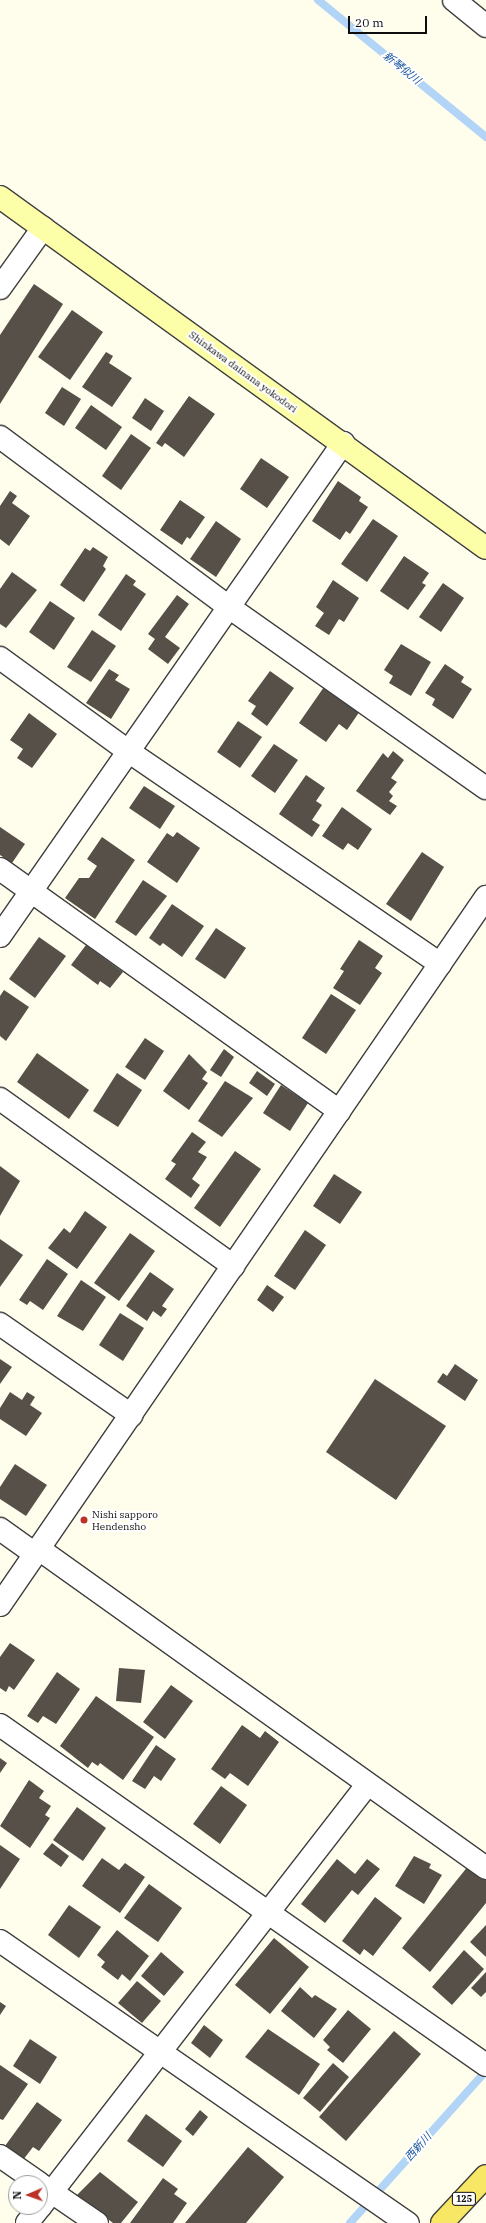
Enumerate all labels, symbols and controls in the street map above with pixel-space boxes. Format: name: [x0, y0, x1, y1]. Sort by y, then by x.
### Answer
scale bar: [350, 8, 429, 34]
text: 20 m: [355, 15, 384, 30]
water label: 新琴似川: [381, 49, 423, 87]
street label: Shinkawa dainana yokodori: [187, 329, 299, 415]
place label: Nishi sapporo Hendensho: [92, 1508, 158, 1532]
marker: Nishi sapporo Hendensho: [79, 1515, 89, 1525]
water label: 西新川: [402, 2130, 434, 2164]
north arrow: [8, 2175, 48, 2215]
text: N: [10, 2191, 24, 2200]
road number: 125: [451, 2192, 477, 2206]

